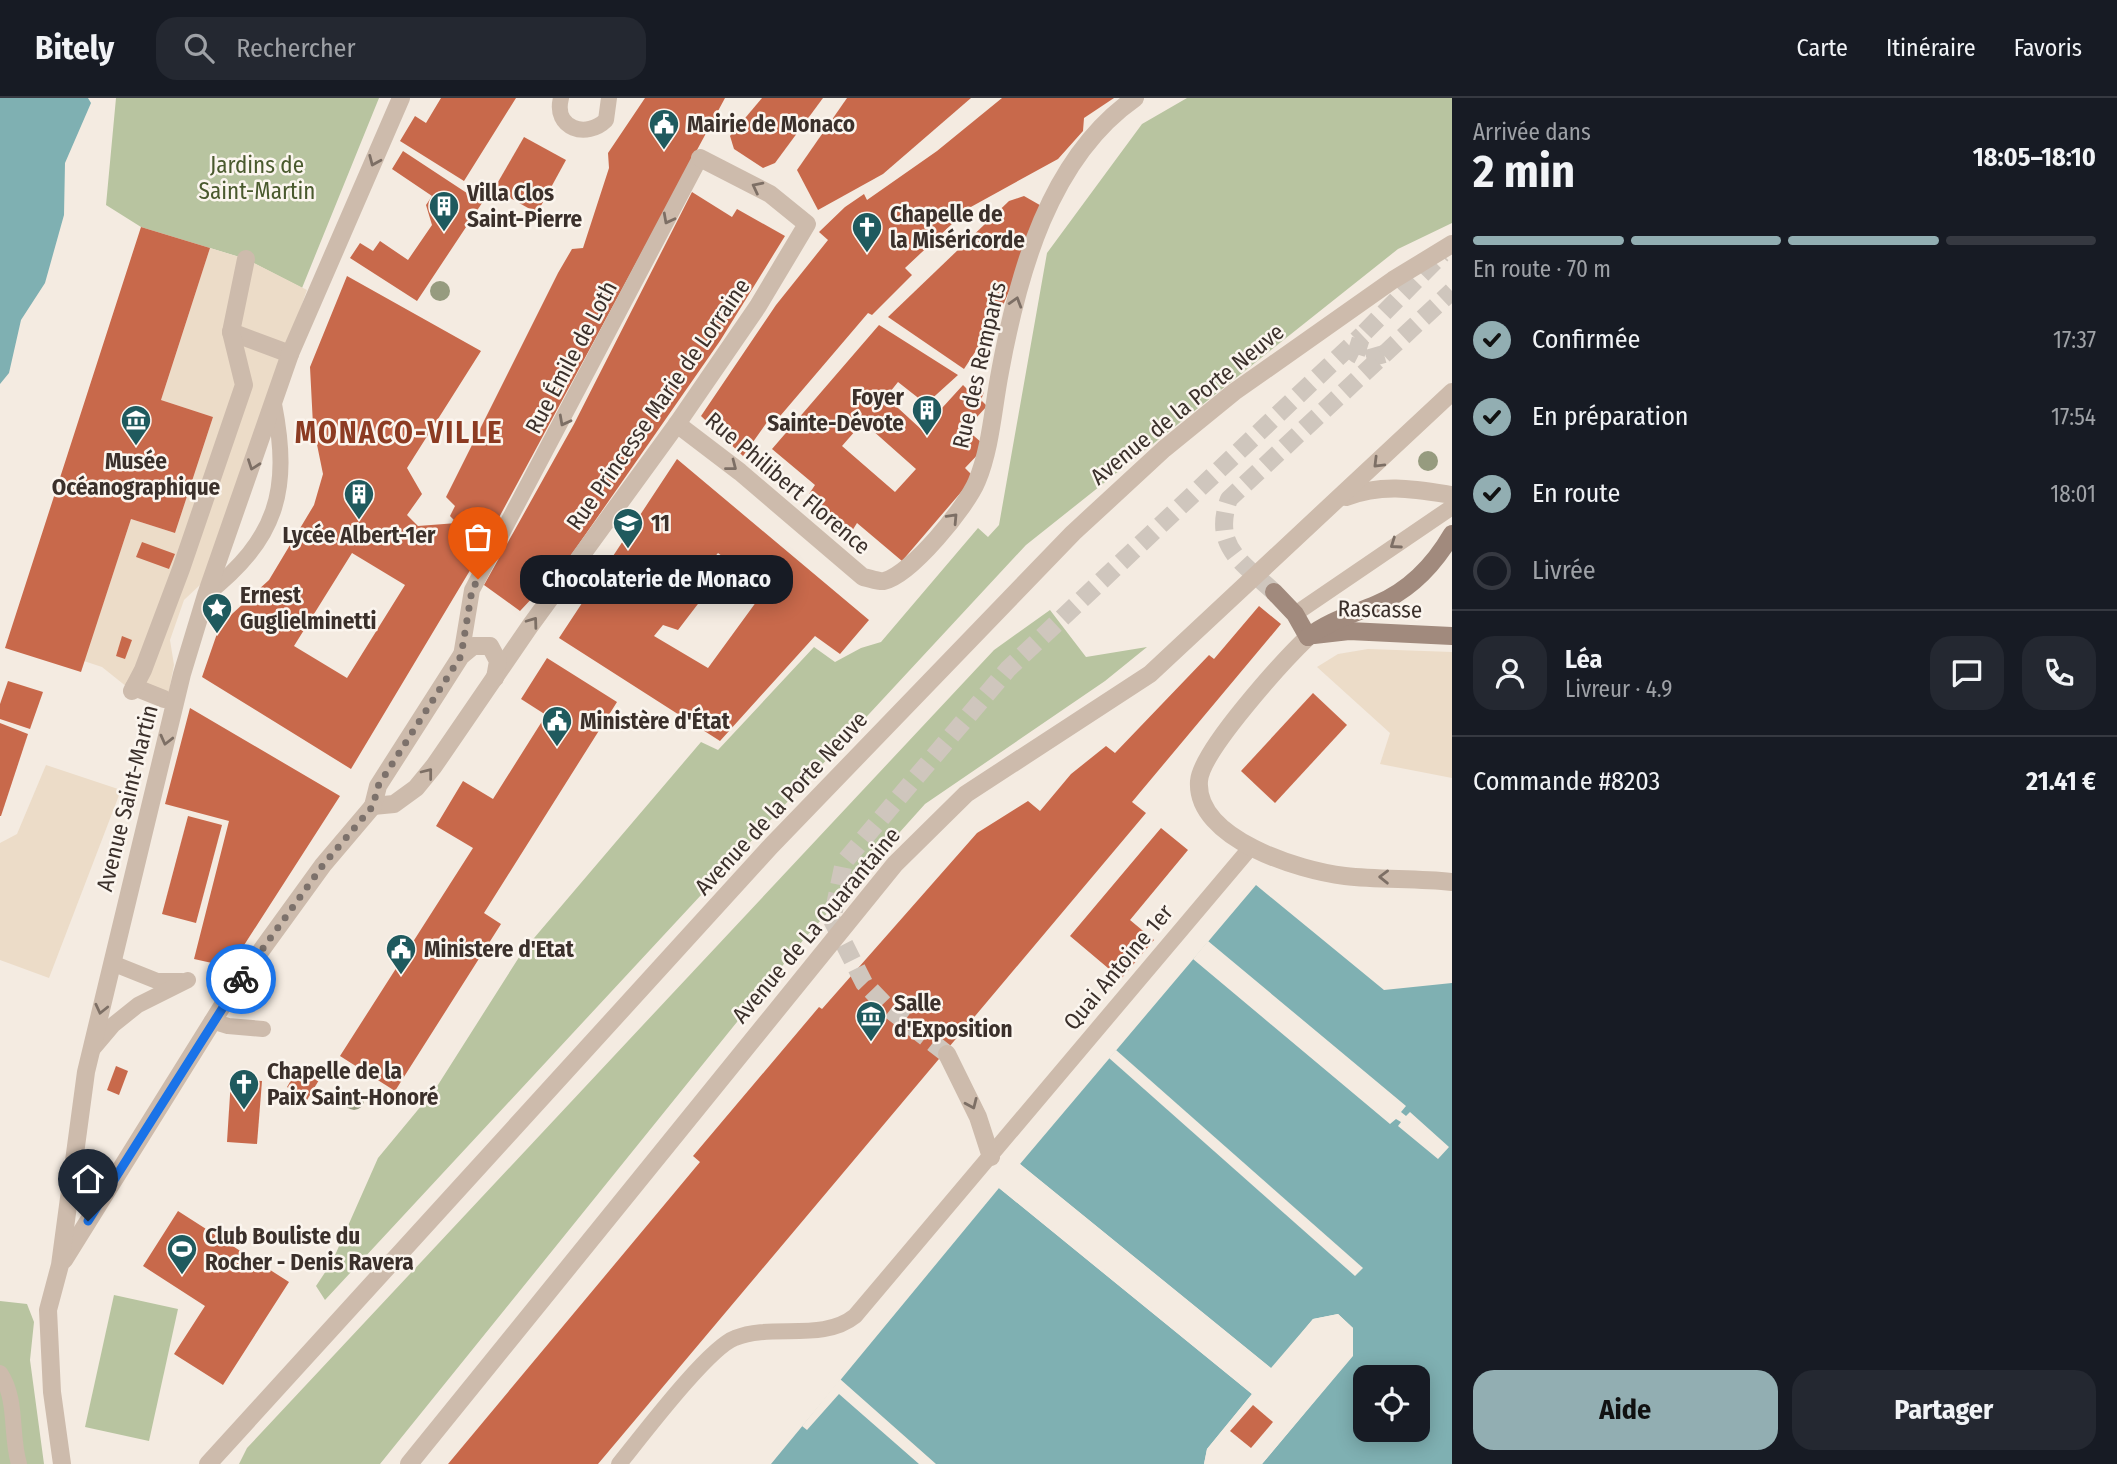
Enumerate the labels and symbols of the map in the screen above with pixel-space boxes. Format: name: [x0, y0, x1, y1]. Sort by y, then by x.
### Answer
public building icon: Mairie de Monaco: [647, 107, 681, 151]
place label: Mairie de Monaco: [687, 110, 855, 138]
park label: Jardins de Saint-Martin: [199, 151, 315, 205]
one-way arrow: [368, 154, 382, 166]
place label: Villa Clos Saint-Pierre: [466, 179, 583, 233]
one-way arrow: [752, 182, 764, 195]
building icon: Villa Clos Saint-Pierre: [427, 189, 461, 233]
place label: Chapelle de la Miséricorde: [890, 200, 1025, 254]
church icon: Chapelle de la Miséricorde: [850, 210, 884, 254]
one-way arrow: [663, 212, 677, 224]
street label: Rue Princesse Marie de Lorraine: [560, 273, 756, 535]
street label: Rue Émile de Loth: [518, 276, 623, 438]
street label: Rue des Remparts: [946, 279, 1012, 451]
one-way arrow: [1008, 297, 1022, 309]
street label: Avenue de la Porte Neuve: [1085, 317, 1289, 491]
place label: Foyer Sainte-Dévote: [767, 383, 905, 437]
building icon: Foyer Sainte-Dévote: [910, 393, 944, 437]
museum icon: Musée Océanographique: [119, 403, 153, 447]
street label: Rue Philibert Florence: [700, 406, 876, 560]
one-way arrow: [558, 413, 572, 426]
district label: MONACO-VILLE: [295, 415, 503, 451]
place label: Musée Océanographique: [52, 447, 221, 501]
one-way arrow: [1373, 454, 1386, 467]
one-way arrow: [724, 457, 736, 470]
one-way arrow: [247, 458, 261, 470]
building icon: Lycée Albert-1er: [342, 477, 376, 521]
school or university icon: 11: [611, 506, 645, 550]
pin: [448, 507, 508, 579]
place label: 11: [651, 509, 670, 537]
one-way arrow: [945, 513, 958, 526]
place label: Lycée Albert-1er: [283, 521, 436, 549]
one-way arrow: [1390, 536, 1403, 548]
callout: Chocolaterie de Monaco: [520, 554, 793, 603]
place label: Ernest Guglielminetti: [240, 581, 377, 635]
place icon: Ernest Guglielminetti: [200, 591, 234, 635]
street label: Rascasse: [1337, 594, 1423, 624]
one-way arrow: [525, 617, 538, 630]
street label: Avenue Saint-Martin: [90, 702, 164, 894]
public building icon: Ministère d'État: [540, 704, 574, 748]
place label: Ministère d'État: [580, 706, 731, 735]
street label: Avenue de la Porte Neuve: [689, 706, 873, 900]
one-way arrow: [160, 734, 174, 746]
one-way arrow: [420, 768, 433, 780]
street label: Avenue de La Quarantaine: [726, 822, 906, 1028]
one-way arrow: [1378, 869, 1389, 885]
street label: Quai Antoine 1er: [1057, 898, 1179, 1036]
public building icon: Ministere d'Etat: [384, 932, 418, 976]
place label: Ministere d'Etat: [424, 935, 575, 963]
courier: [206, 944, 276, 1014]
place label: Salle d'Exposition: [894, 989, 1013, 1043]
museum icon: Salle d'Exposition: [854, 999, 888, 1043]
one-way arrow: [95, 1003, 109, 1015]
place label: Chapelle de la Paix Saint-Honoré: [267, 1057, 439, 1111]
church icon: Chapelle de la Paix Saint-Honoré: [227, 1067, 261, 1111]
one-way arrow: [964, 1096, 978, 1109]
pin: [58, 1149, 118, 1221]
place label: Club Bouliste du Rocher - Denis Ravera: [205, 1222, 414, 1276]
sports icon: Club Bouliste du Rocher - Denis Ravera: [165, 1232, 199, 1276]

